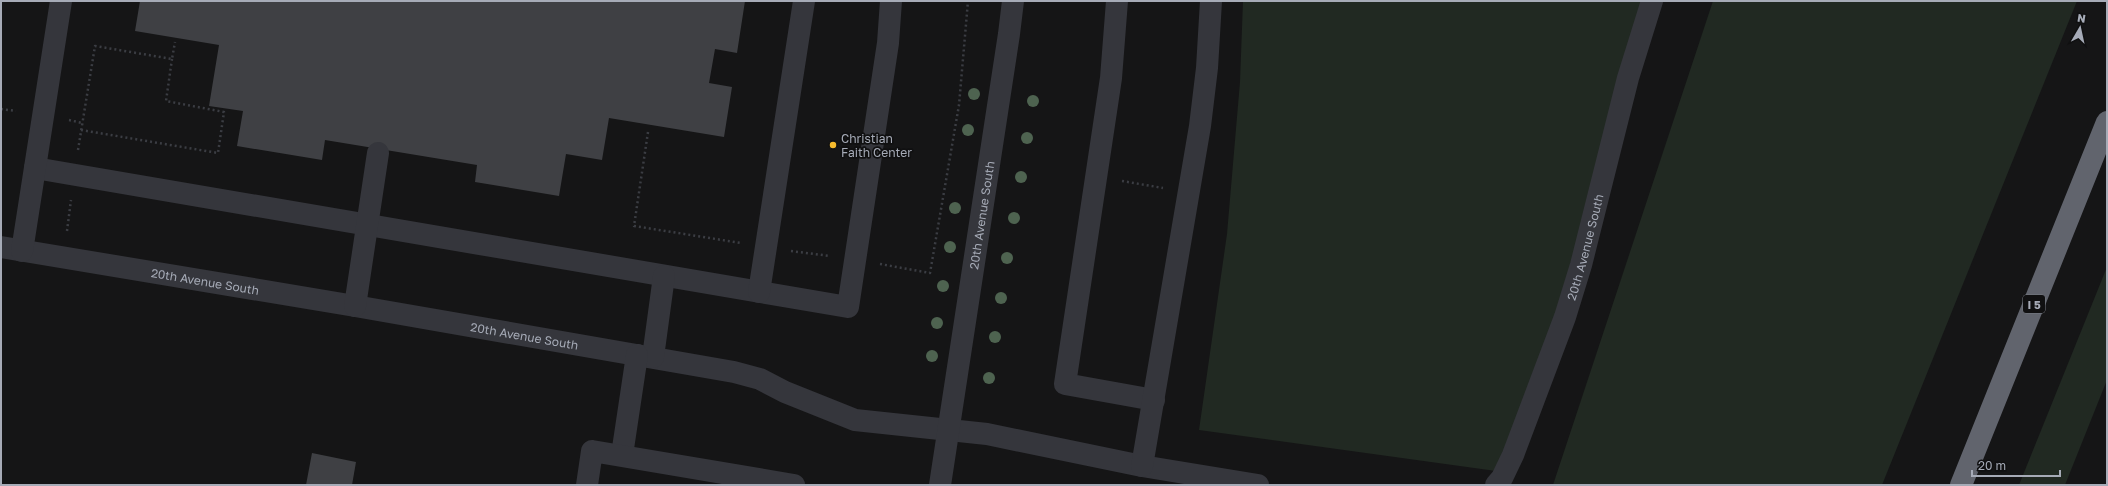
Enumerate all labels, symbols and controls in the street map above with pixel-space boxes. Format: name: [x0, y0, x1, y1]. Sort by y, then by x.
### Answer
north arrow: [2060, 8, 2100, 48]
text: N: [2076, 11, 2087, 25]
place label: Christian Faith Center: [841, 131, 912, 160]
marker: Christian Faith Center: [828, 140, 838, 150]
street label: 20th Avenue South: [966, 160, 997, 270]
street label: 20th Avenue South: [1563, 192, 1606, 302]
street label: 20th Avenue South: [150, 265, 260, 297]
road number: I 5: [2023, 295, 2045, 313]
street label: 20th Avenue South: [469, 319, 580, 352]
scale bar: [1972, 452, 2060, 478]
text: 20 m: [1978, 458, 2006, 473]

